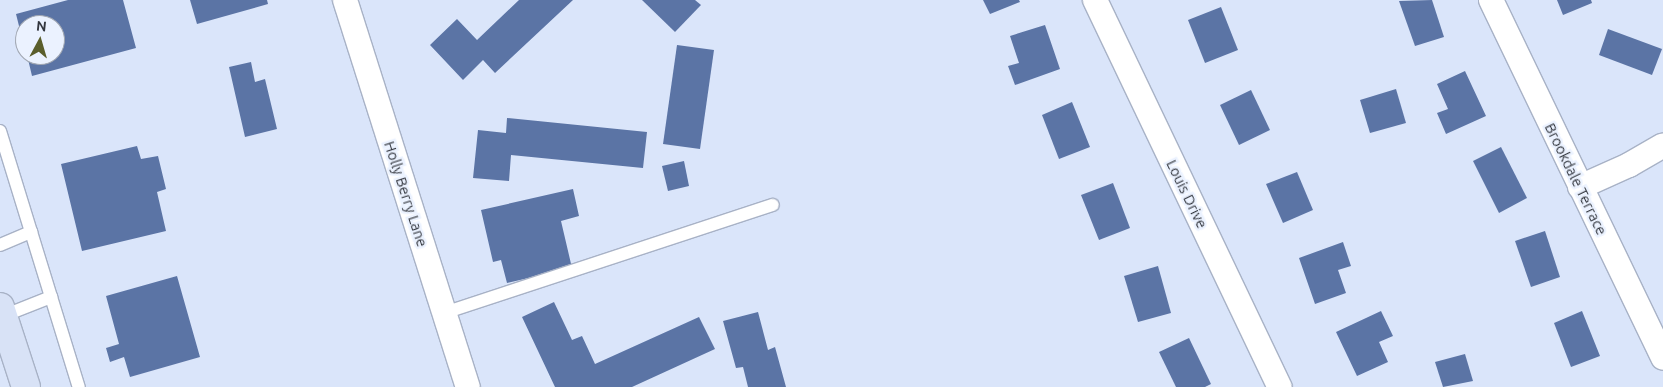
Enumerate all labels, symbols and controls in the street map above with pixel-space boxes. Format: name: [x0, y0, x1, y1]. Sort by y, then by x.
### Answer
north arrow: [15, 15, 65, 65]
text: N: [35, 18, 47, 35]
street label: Brookdale Terrace: [1541, 120, 1611, 238]
street label: Holly Berry Lane: [380, 139, 432, 249]
street label: Louis Drive: [1163, 157, 1211, 231]

